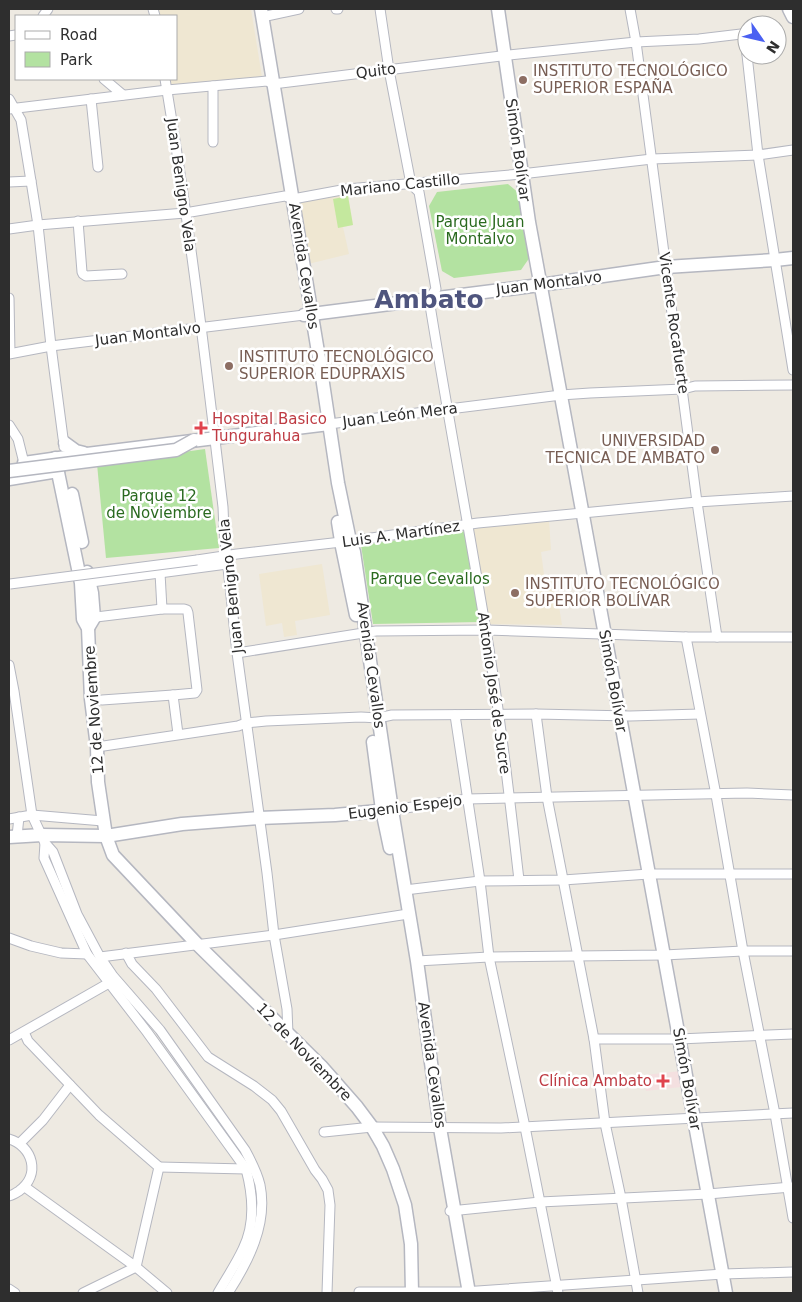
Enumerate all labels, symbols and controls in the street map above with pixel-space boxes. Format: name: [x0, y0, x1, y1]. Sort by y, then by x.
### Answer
legend: [15, 15, 178, 80]
north arrow: [737, 15, 787, 65]
text: Road: [60, 26, 98, 44]
text: N: [763, 38, 783, 57]
text: Park: [60, 51, 93, 69]
street label: Quito: [355, 60, 397, 82]
place label: INSTITUTO TECNOLÓGICO SUPERIOR ESPAÑA: [533, 61, 728, 97]
marker: INSTITUTO TECNOLÓGICO SUPERIOR ESPAÑA: [517, 74, 529, 86]
street label: Simón Bolívar: [502, 97, 534, 203]
street label: Juan Benigno Vela: [163, 116, 199, 253]
street label: Mariano Castillo: [339, 170, 461, 200]
street label: Avenida Cevallos: [285, 202, 323, 331]
park label: Parque Juan Montalvo: [435, 213, 525, 248]
street label: Vicente Rocafuerte: [655, 251, 693, 395]
street label: Juan Montalvo: [494, 268, 603, 299]
district label: Ambato: [374, 285, 484, 314]
street label: Juan Montalvo: [93, 319, 202, 350]
place label: INSTITUTO TECNOLÓGICO SUPERIOR EDUPRAXIS: [239, 347, 434, 383]
marker: INSTITUTO TECNOLÓGICO SUPERIOR EDUPRAXIS: [223, 360, 235, 372]
street label: Juan León Mera: [340, 399, 459, 431]
place label: Hospital Basico Tungurahua: [211, 410, 327, 445]
marker: Hospital Basico Tungurahua: [194, 421, 208, 435]
place label: UNIVERSIDAD TECNICA DE AMBATO: [544, 432, 705, 467]
marker: UNIVERSIDAD TECNICA DE AMBATO: [709, 444, 721, 456]
park label: Parque 12 de Noviembre: [106, 487, 212, 522]
street label: Luis A. Martínez: [341, 517, 461, 551]
street label: Juan Benigno Vela: [215, 518, 247, 655]
park label: Parque Cevallos: [370, 570, 490, 588]
place label: INSTITUTO TECNOLÓGICO SUPERIOR BOLÍVAR: [525, 574, 720, 610]
marker: INSTITUTO TECNOLÓGICO SUPERIOR BOLÍVAR: [509, 587, 521, 599]
street label: Avenida Cevallos: [353, 600, 389, 730]
street label: Antonio José de Sucre: [474, 611, 514, 775]
street label: Simón Bolívar: [595, 628, 631, 734]
street label: 12 de Noviembre: [81, 645, 107, 775]
street label: Eugenio Espejo: [347, 791, 463, 823]
street label: 12 de Noviembre: [253, 999, 355, 1105]
street label: Avenida Cevallos: [414, 1000, 450, 1130]
street label: Simón Bolívar: [669, 1026, 705, 1132]
place label: Clínica Ambato: [539, 1072, 652, 1090]
marker: Clínica Ambato: [656, 1074, 670, 1088]

